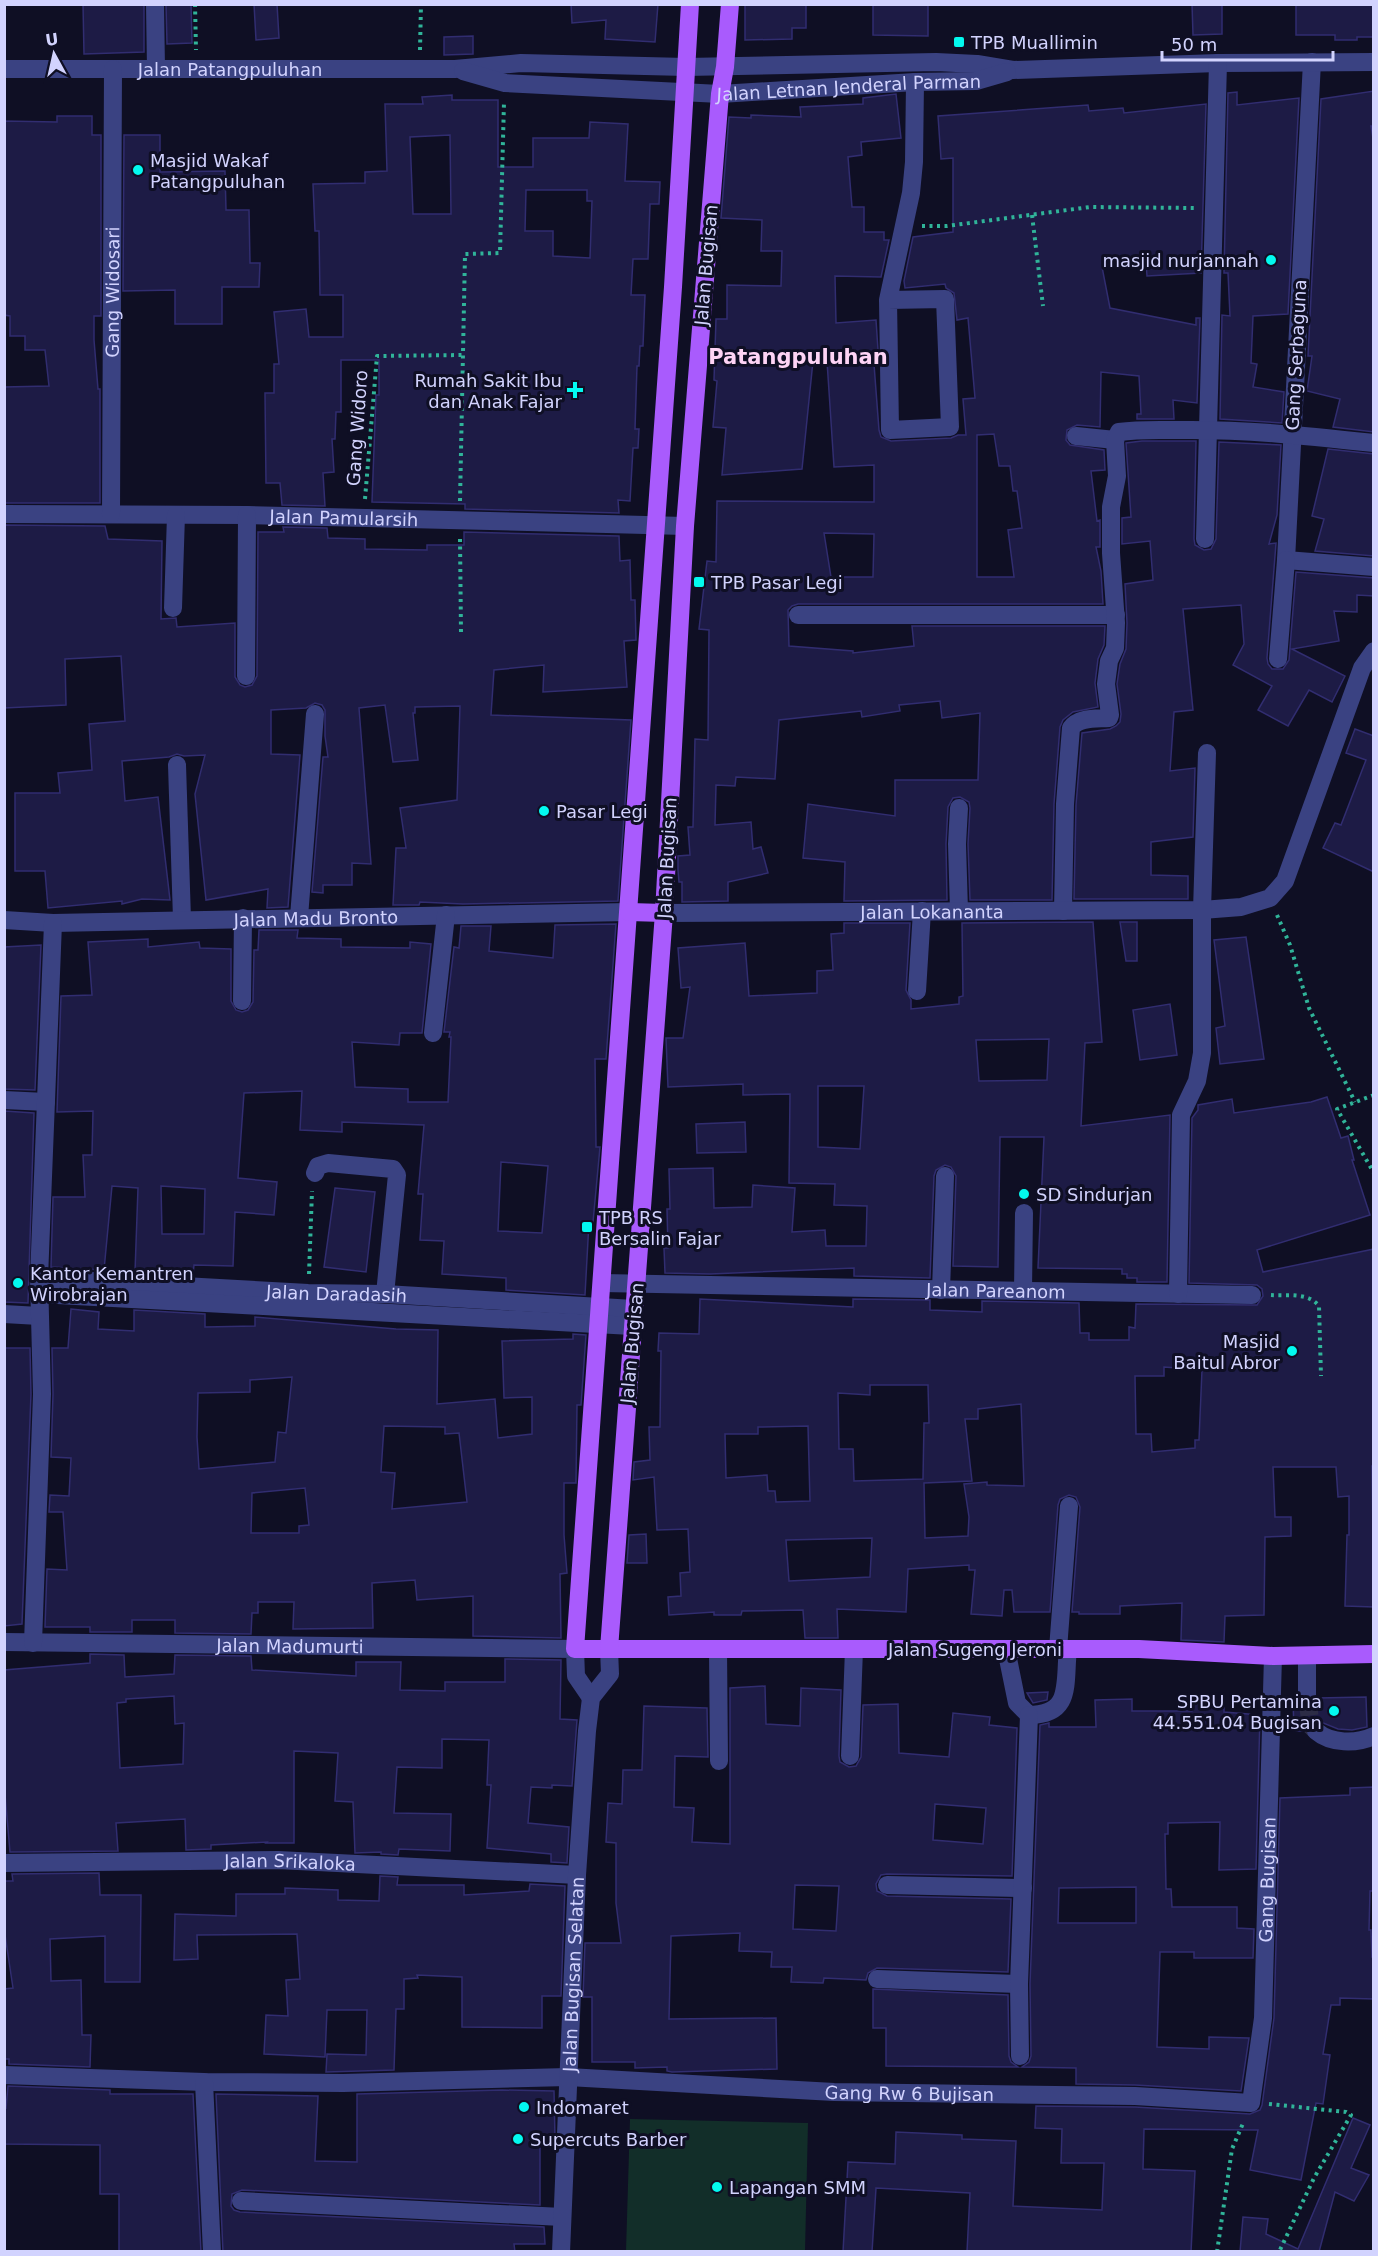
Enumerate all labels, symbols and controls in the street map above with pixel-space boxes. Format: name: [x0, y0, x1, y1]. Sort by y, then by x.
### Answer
north arrow: [24, 24, 84, 84]
scale bar: [1162, 24, 1333, 62]
text: U: [44, 29, 60, 50]
place label: TPB Muallimin: [970, 32, 1098, 53]
text: 50 m: [1171, 34, 1217, 55]
marker: TPB Muallimin: [952, 35, 966, 49]
street label: Jalan Patangpuluhan: [137, 59, 322, 80]
street label: Jalan Letnan Jenderal Parman: [715, 70, 981, 105]
place label: Masjid Wakaf Patangpuluhan: [150, 150, 285, 192]
marker: Masjid Wakaf Patangpuluhan: [131, 163, 145, 177]
street label: Jalan Bugisan: [690, 204, 722, 327]
street label: Gang Widosari: [101, 226, 123, 358]
place label: masjid nurjannah: [1102, 250, 1259, 271]
marker: masjid nurjannah: [1264, 253, 1278, 267]
street label: Gang Serbaguna: [1282, 279, 1310, 431]
district label: Patangpuluhan: [708, 345, 888, 369]
street label: Gang Widoro: [342, 369, 372, 487]
place label: Rumah Sakit Ibu dan Anak Fajar: [414, 370, 563, 412]
marker: Rumah Sakit Ibu dan Anak Fajar: [566, 381, 584, 399]
street label: Jalan Pamularsih: [268, 505, 419, 530]
place label: TPB Pasar Legi: [710, 572, 843, 593]
marker: TPB Pasar Legi: [692, 575, 706, 589]
street label: Jalan Bugisan: [653, 797, 681, 920]
place label: Pasar Legi: [556, 801, 648, 822]
marker: Pasar Legi: [537, 804, 551, 818]
street label: Jalan Lokananta: [859, 901, 1004, 922]
street label: Jalan Madu Bronto: [232, 906, 398, 930]
place label: SD Sindurjan: [1036, 1184, 1153, 1205]
marker: SD Sindurjan: [1017, 1187, 1031, 1201]
place label: TPB RS Bersalin Fajar: [598, 1207, 721, 1249]
marker: TPB RS Bersalin Fajar: [580, 1220, 594, 1234]
place label: Kantor Kemantren Wirobrajan: [30, 1263, 194, 1305]
marker: Kantor Kemantren Wirobrajan: [11, 1276, 25, 1290]
street label: Jalan Pareanom: [925, 1278, 1066, 1302]
street label: Jalan Daradasih: [264, 1280, 408, 1306]
street label: Jalan Bugisan: [616, 1282, 648, 1405]
place label: Masjid Baitul Abror: [1173, 1331, 1281, 1373]
marker: Masjid Baitul Abror: [1285, 1344, 1299, 1358]
street label: Jalan Madumurti: [215, 1634, 364, 1657]
street label: Jalan Sugeng Jeroni: [887, 1639, 1062, 1660]
place label: SPBU Pertamina 44.551.04 Bugisan: [1153, 1691, 1322, 1733]
marker: SPBU Pertamina 44.551.04 Bugisan: [1327, 1704, 1341, 1718]
street label: Gang Bugisan: [1255, 1817, 1279, 1943]
street label: Jalan Srikaloka: [223, 1849, 356, 1874]
street label: Jalan Bugisan Selatan: [558, 1876, 587, 2073]
street label: Gang Rw 6 Bujisan: [824, 2081, 994, 2105]
place label: Indomaret: [536, 2097, 629, 2118]
marker: Indomaret: [517, 2100, 531, 2114]
place label: Supercuts Barber: [530, 2129, 687, 2150]
marker: Supercuts Barber: [511, 2132, 525, 2146]
place label: Lapangan SMM: [729, 2177, 866, 2198]
marker: Lapangan SMM: [710, 2180, 724, 2194]

